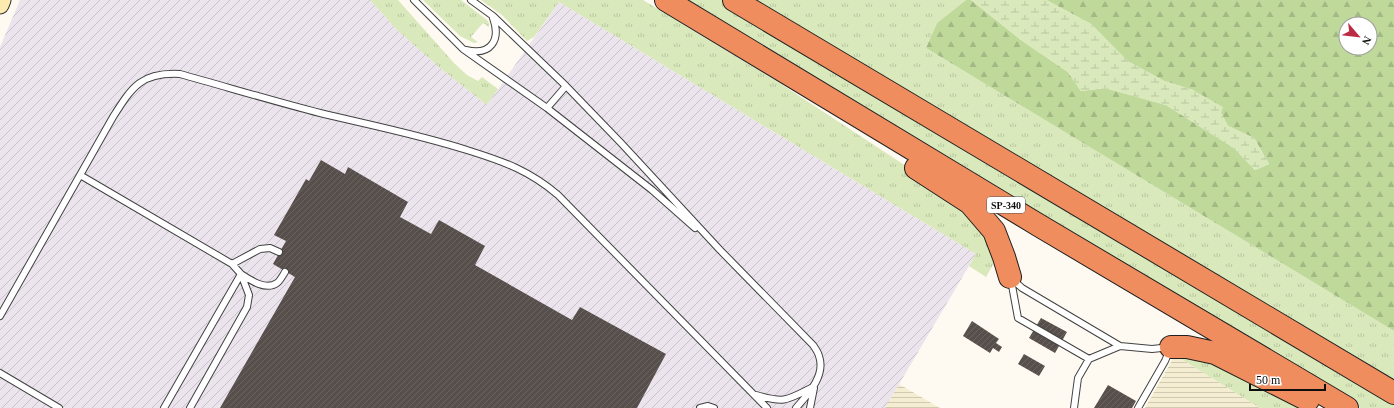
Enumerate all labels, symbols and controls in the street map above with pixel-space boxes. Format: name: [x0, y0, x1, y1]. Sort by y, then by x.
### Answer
north arrow: [1338, 16, 1378, 56]
text: N: [1360, 34, 1374, 47]
road number: SP-340: [987, 197, 1025, 213]
scale bar: [1250, 366, 1325, 392]
text: 50 m: [1256, 373, 1281, 387]

